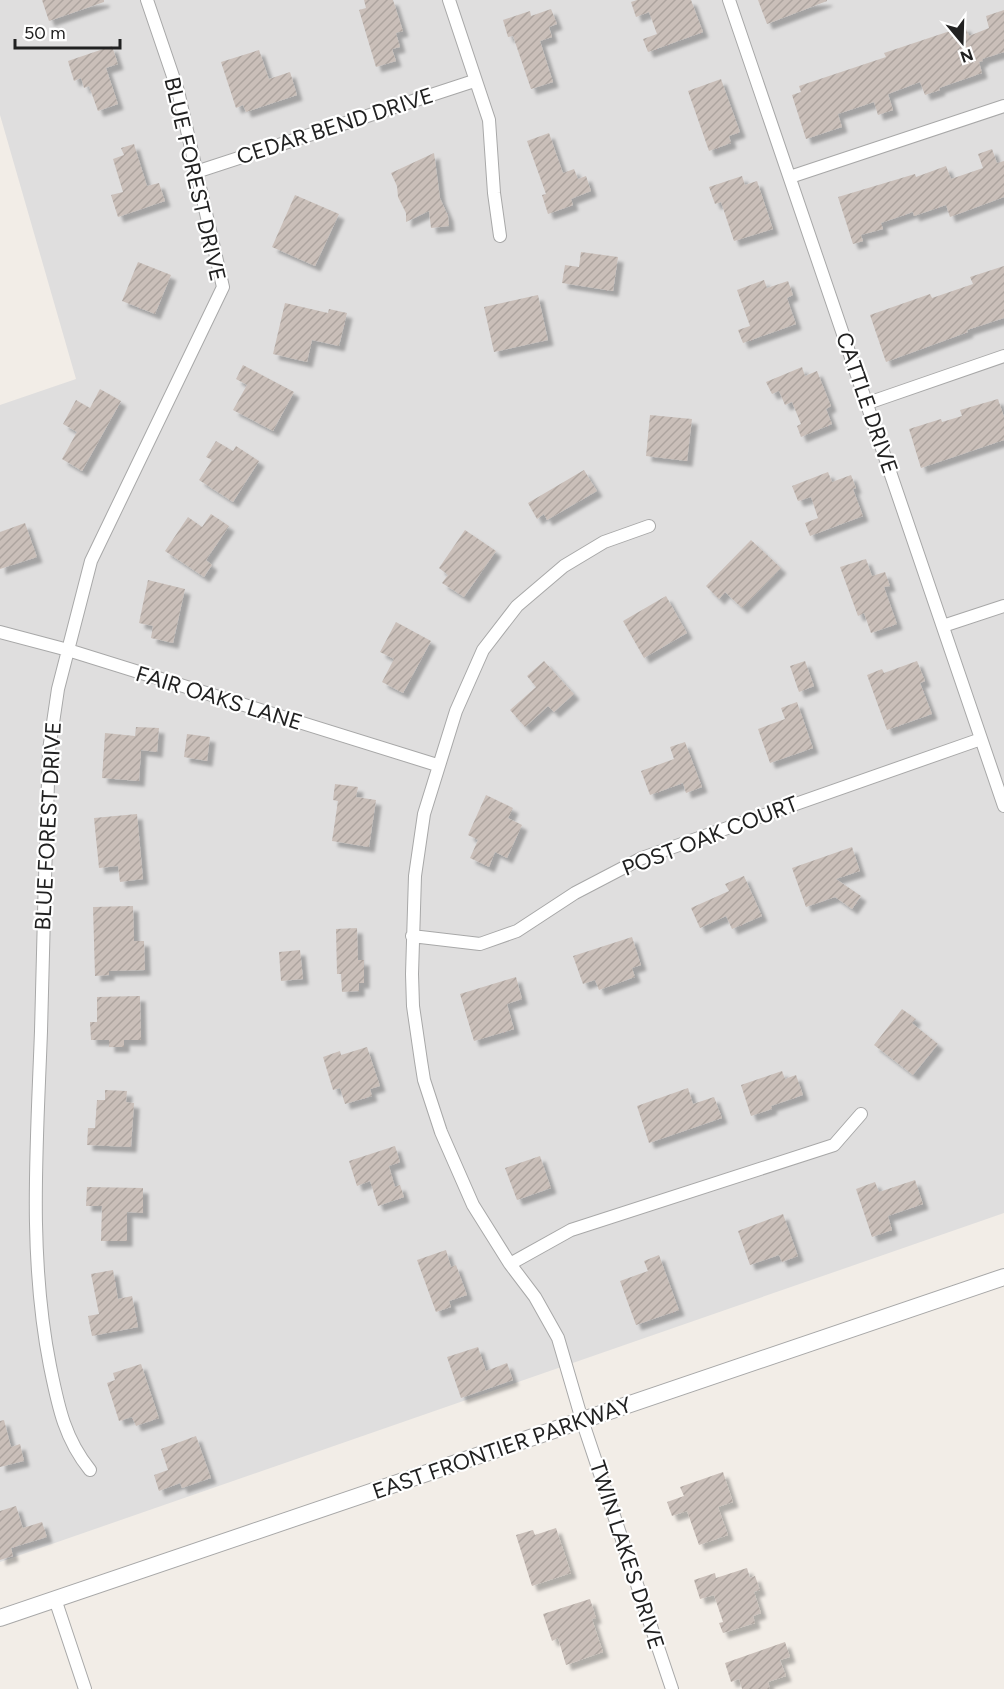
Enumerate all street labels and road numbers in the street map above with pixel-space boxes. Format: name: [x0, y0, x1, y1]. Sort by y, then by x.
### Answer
street label: BLUE FOREST DRIVE: [158, 74, 232, 284]
street label: CEDAR BEND DRIVE: [233, 81, 437, 171]
street label: CATTLE DRIVE: [830, 329, 904, 477]
street label: FAIR OAKS LANE: [132, 660, 306, 736]
street label: BLUE FOREST DRIVE: [29, 721, 67, 931]
street label: POST OAK COURT: [618, 790, 802, 882]
street label: EAST FRONTIER PARKWAY: [369, 1391, 636, 1505]
street label: TWIN LAKES DRIVE: [584, 1457, 670, 1653]

